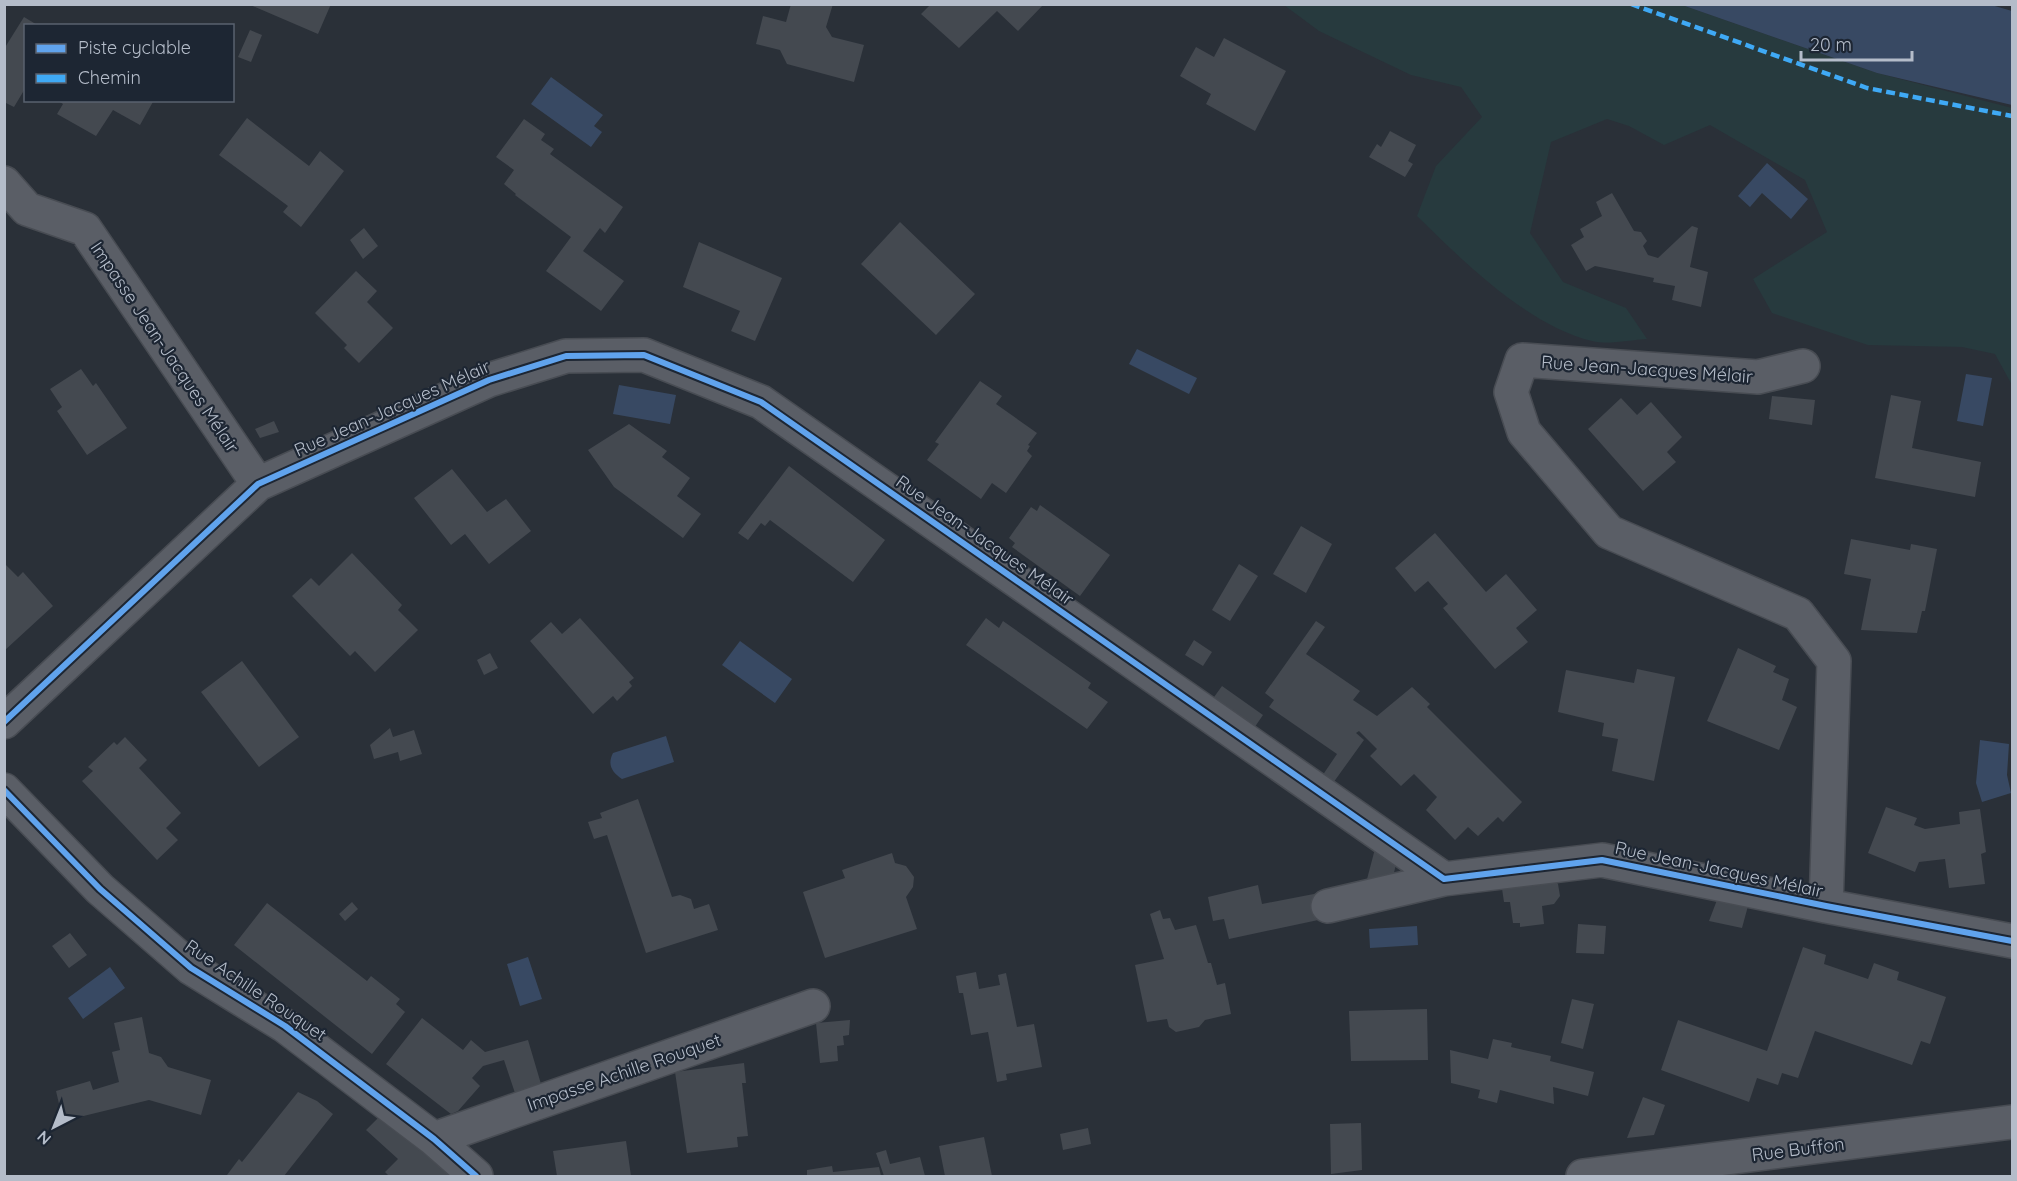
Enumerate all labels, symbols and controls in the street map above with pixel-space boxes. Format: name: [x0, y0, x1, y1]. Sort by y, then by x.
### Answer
legend: [24, 24, 234, 102]
scale bar: [1801, 24, 1912, 62]
text: 20 m: [1810, 33, 1852, 56]
text: Piste cyclable: [78, 36, 191, 59]
text: Chemin: [78, 66, 141, 89]
street label: Impasse Jean-Jacques Mélair: [86, 237, 244, 457]
street label: Rue Jean-Jacques Mélair: [1540, 350, 1754, 388]
street label: Rue Jean-Jacques Mélair: [290, 354, 494, 462]
street label: Rue Jean-Jacques Mélair: [892, 470, 1079, 610]
street label: Rue Jean-Jacques Mélair: [1613, 836, 1825, 902]
street label: Rue Achille Rouquet: [181, 934, 331, 1046]
street label: Impasse Achille Rouquet: [524, 1028, 724, 1116]
north arrow: [24, 1097, 84, 1157]
text: N: [33, 1127, 55, 1150]
street label: Rue Buffon: [1750, 1132, 1846, 1166]

